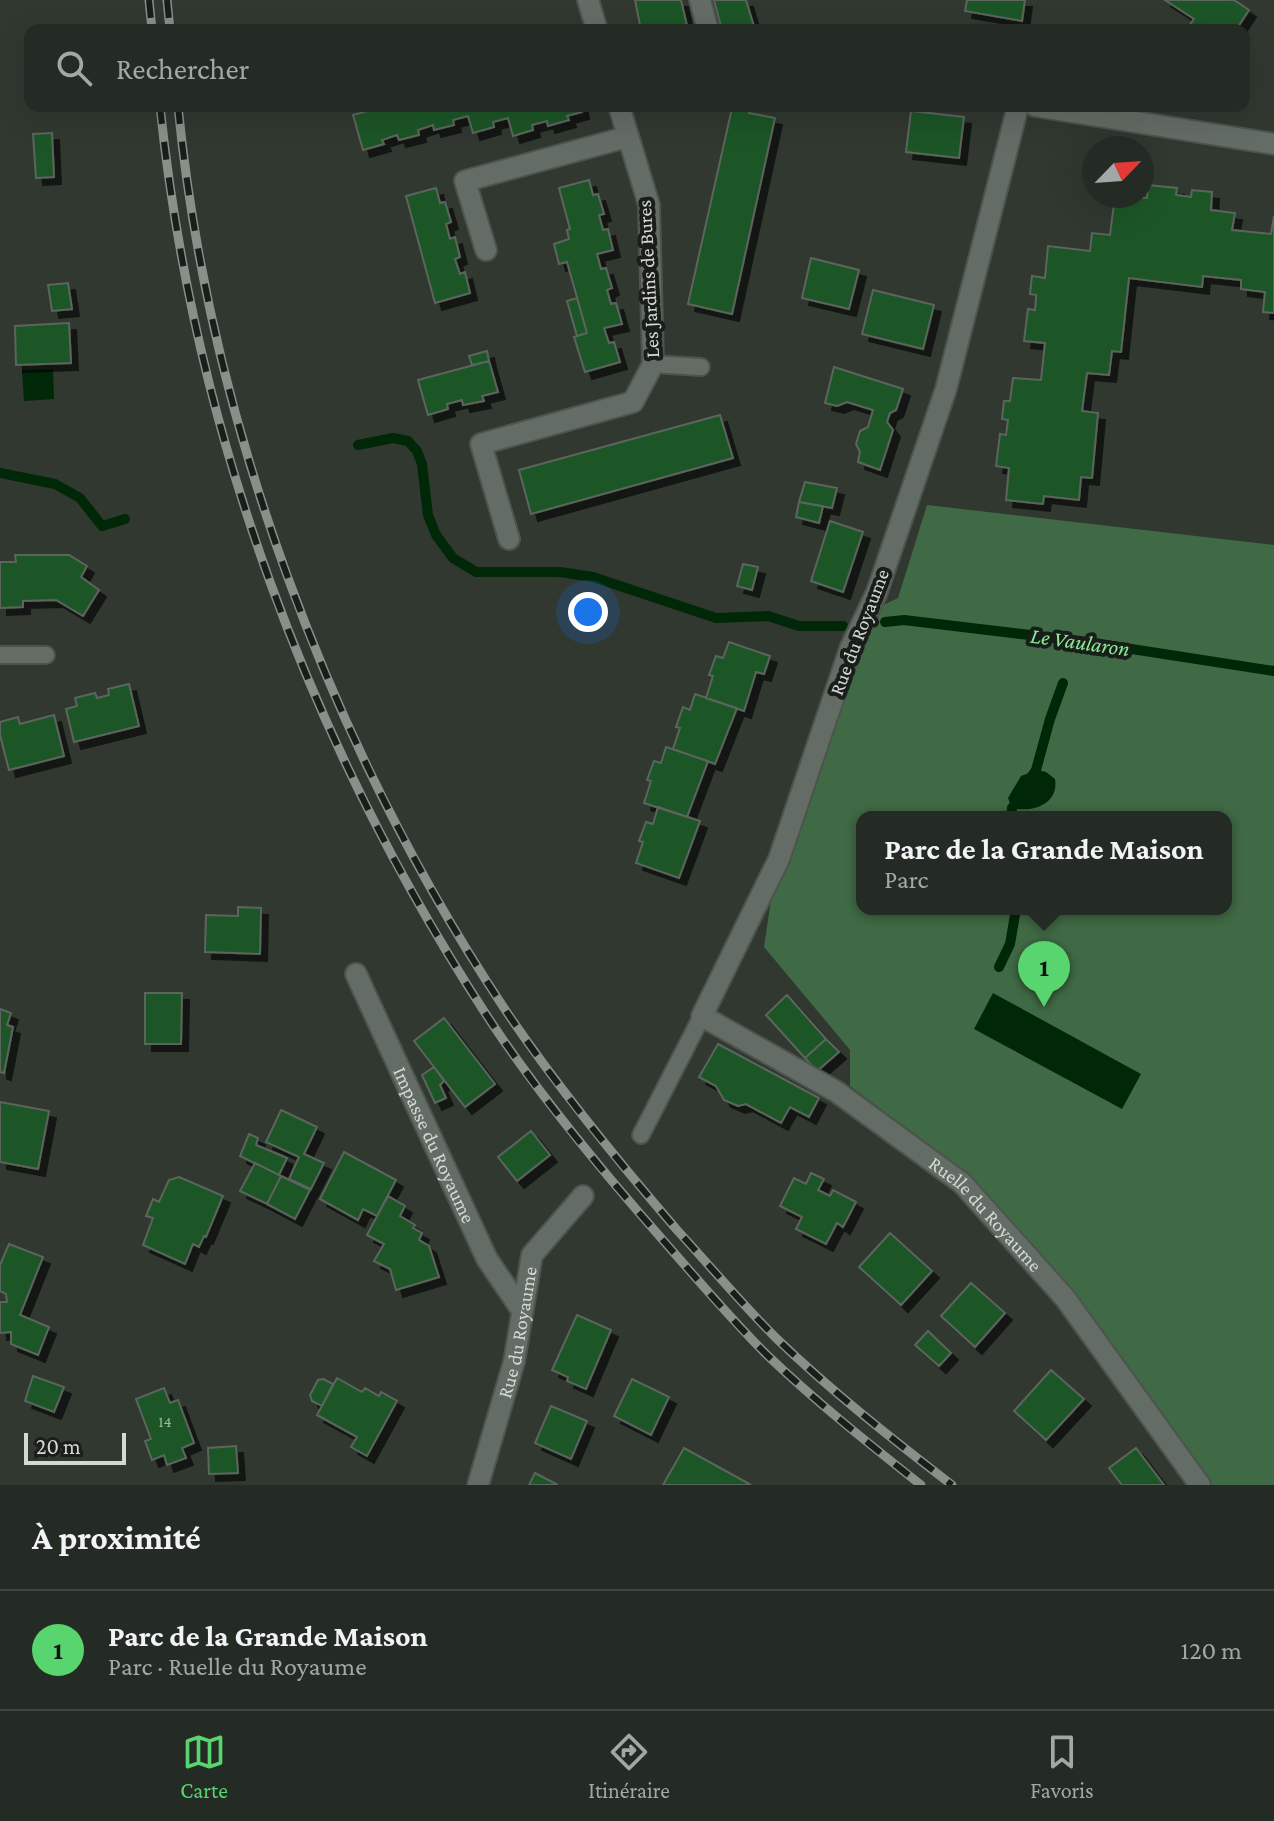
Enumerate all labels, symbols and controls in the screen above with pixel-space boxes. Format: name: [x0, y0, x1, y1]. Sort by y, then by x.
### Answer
search box: [24, 24, 1250, 112]
icon: search: [52, 46, 96, 90]
text: Rechercher: [116, 52, 249, 85]
north arrow: [1082, 136, 1154, 208]
street label: Les Jardins de Bures: [633, 199, 664, 359]
street label: Rue du Royaume: [825, 566, 894, 699]
your location: [568, 592, 608, 632]
water label: Le Vaularon: [1029, 623, 1131, 661]
popup: [856, 811, 1232, 915]
text: Parc de la Grande Maison: [884, 832, 1204, 865]
text: Parc: [884, 865, 928, 894]
pin: 1: [1018, 941, 1070, 1007]
street label: Impasse du Royaume: [389, 1063, 480, 1227]
street label: Ruelle du Royaume: [925, 1152, 1047, 1276]
street label: Rue du Royaume: [493, 1265, 541, 1400]
house number: 14: [158, 1413, 172, 1430]
scale bar: [24, 1429, 126, 1465]
text: 20 m: [36, 1434, 81, 1459]
text: À proximité: [32, 1519, 201, 1556]
text: Parc de la Grande Maison: [108, 1619, 428, 1652]
text: 1: [53, 1636, 63, 1665]
text: 120 m: [1181, 1636, 1242, 1665]
text: Parc · Ruelle du Royaume: [108, 1652, 367, 1681]
tab: Carte: [180, 1730, 228, 1803]
tab: Itinéraire: [588, 1730, 670, 1803]
tab: Favoris: [1030, 1730, 1094, 1803]

